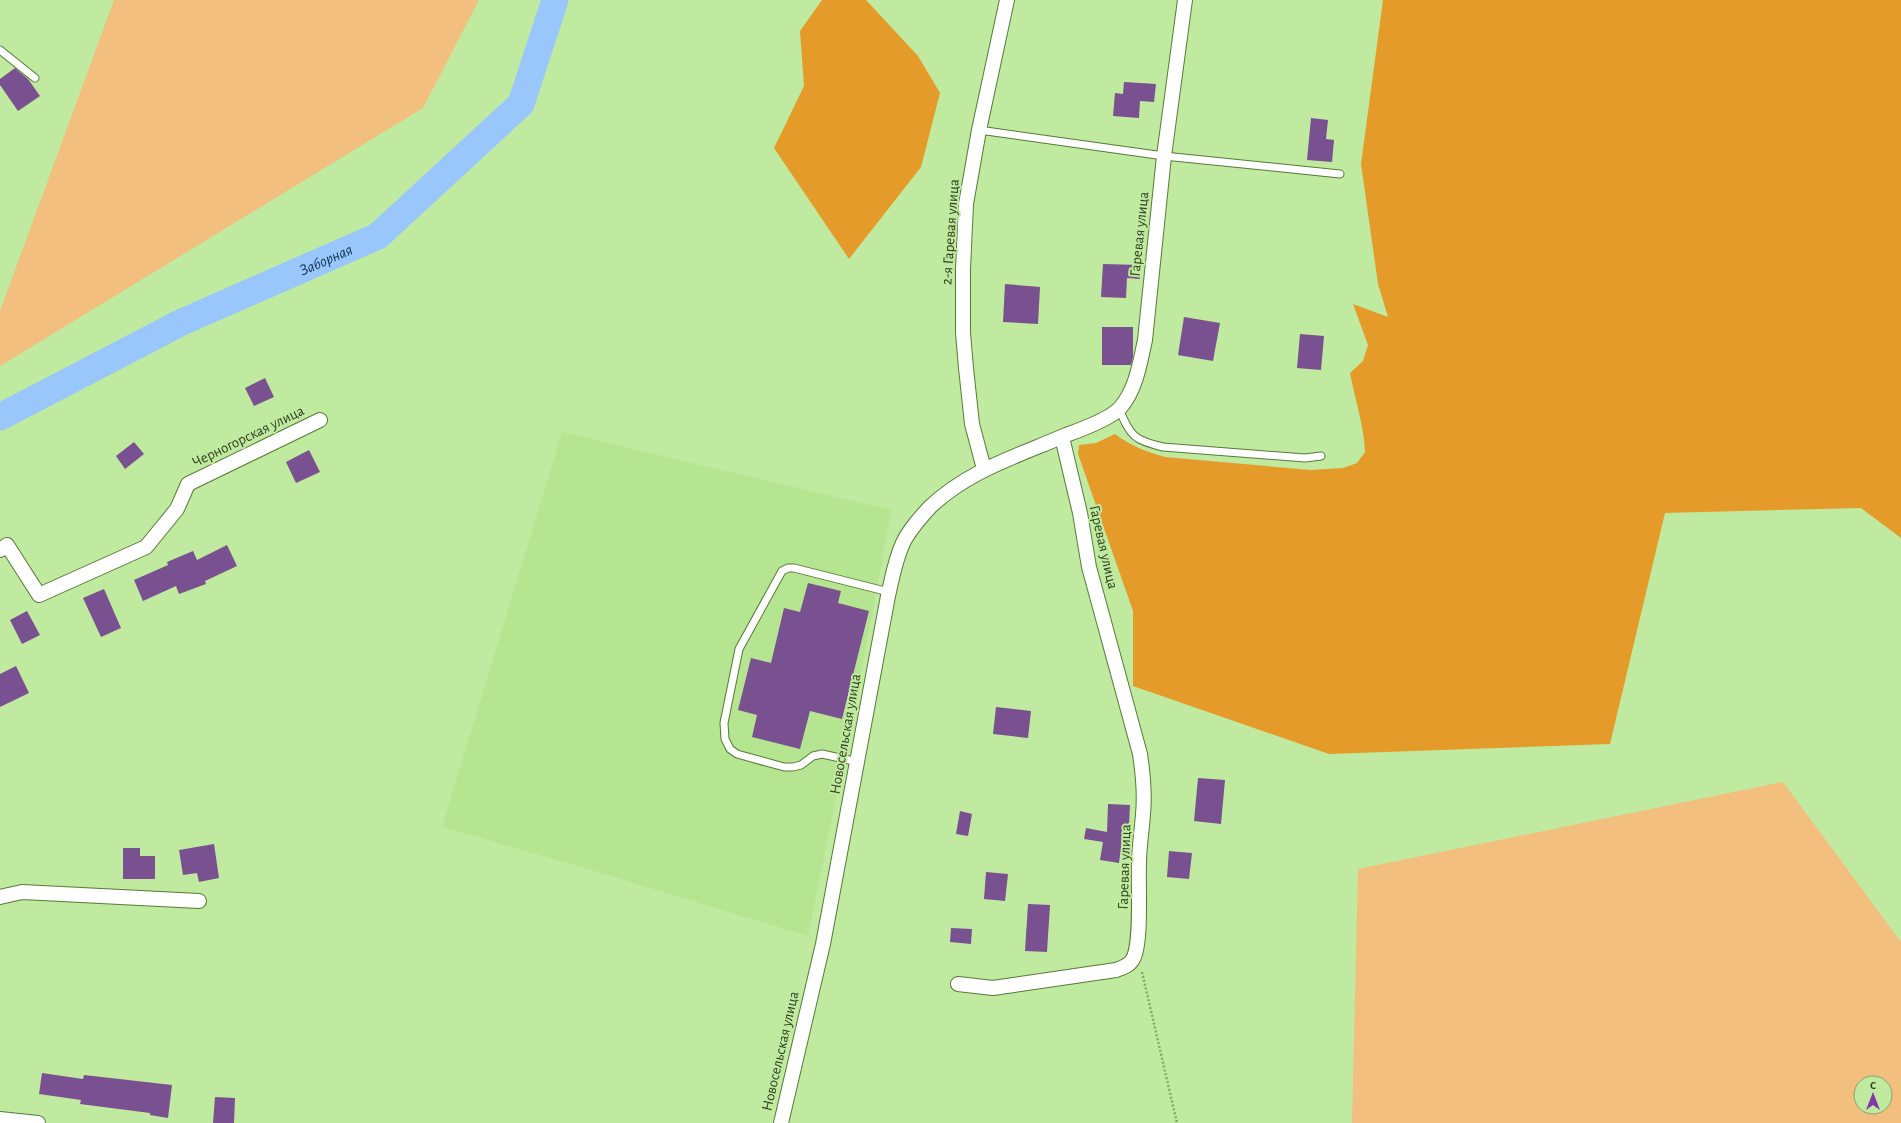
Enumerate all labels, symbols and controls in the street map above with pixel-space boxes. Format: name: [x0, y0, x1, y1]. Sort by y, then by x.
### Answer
street label: 2-я Гаревая улица: [939, 178, 962, 285]
street label: Гаревая улица: [1128, 191, 1151, 277]
water label: Заборная: [297, 241, 355, 279]
street label: Черногорская улица: [190, 403, 307, 470]
street label: Гаревая улица: [1087, 504, 1120, 591]
street label: Новосельская улица: [827, 672, 864, 796]
street label: Гаревая улица: [1116, 824, 1133, 910]
street label: Новосельская улица: [759, 990, 802, 1112]
north arrow: [1853, 1075, 1893, 1115]
text: С: [1870, 1080, 1876, 1091]

